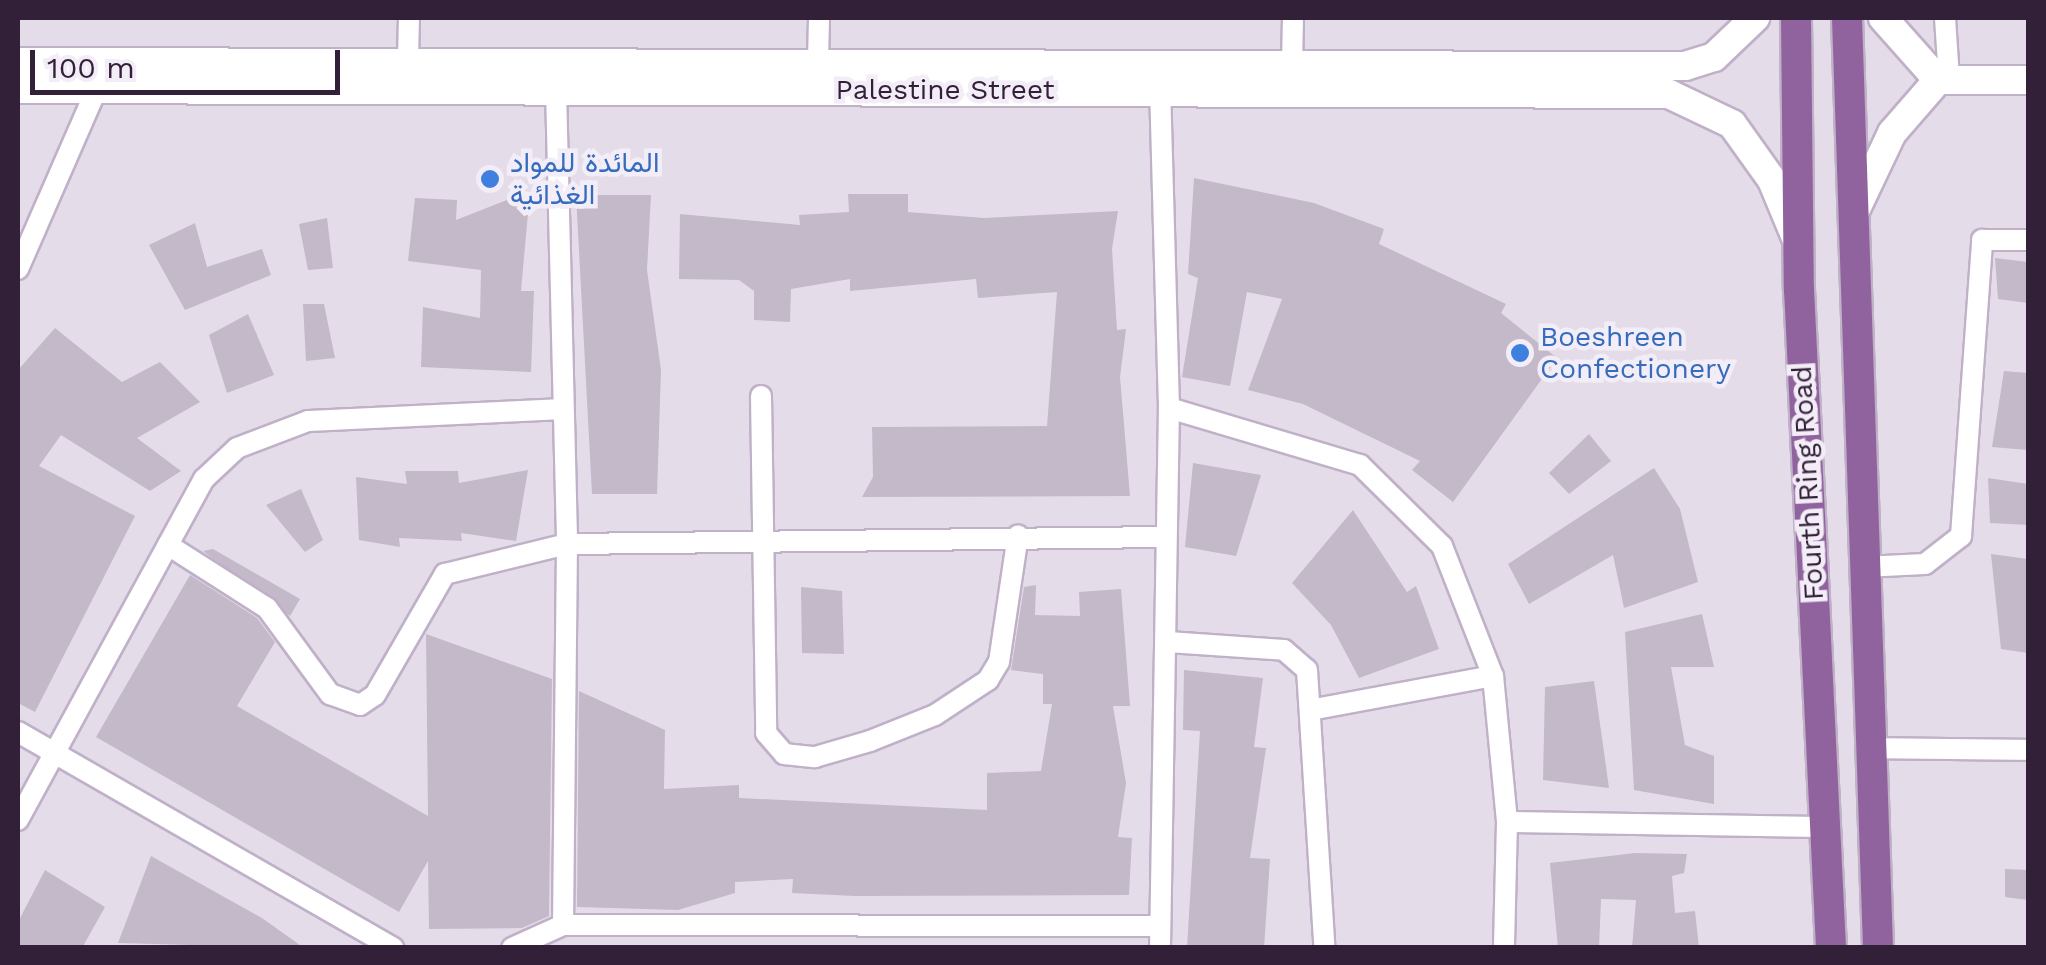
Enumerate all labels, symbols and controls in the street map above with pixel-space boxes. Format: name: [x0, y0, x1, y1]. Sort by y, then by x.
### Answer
scale bar: [35, 30, 345, 92]
text: 100 m: [47, 50, 135, 85]
street label: Palestine Street: [836, 73, 1054, 107]
place label: المائدة للمواد الغذائية: [510, 146, 659, 212]
marker: المائدة للمواد الغذائية: [479, 168, 501, 190]
place label: Boeshreen Confectionery: [1540, 320, 1731, 386]
marker: Boeshreen Confectionery: [1509, 342, 1531, 364]
street label: Fourth Ring Road: [1785, 365, 1831, 601]

